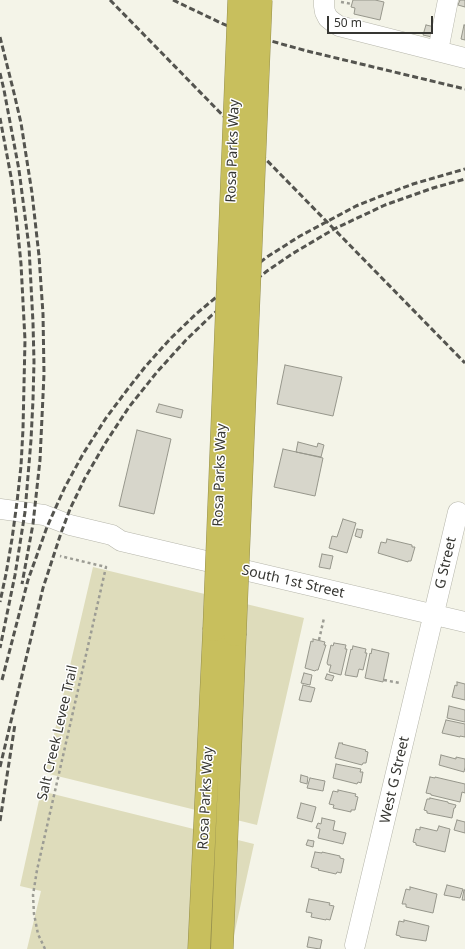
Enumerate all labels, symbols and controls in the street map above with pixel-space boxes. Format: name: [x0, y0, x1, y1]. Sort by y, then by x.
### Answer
scale bar: [329, 8, 435, 34]
text: 50 m: [334, 14, 362, 31]
street label: Rosa Parks Way: [223, 99, 243, 203]
street label: Rosa Parks Way: [210, 423, 230, 527]
street label: G Street: [432, 535, 460, 591]
street label: South 1st Street: [240, 562, 346, 602]
street label: Salt Creek Levee Trail: [34, 664, 82, 802]
street label: West G Street: [377, 735, 413, 825]
street label: Rosa Parks Way: [195, 746, 217, 850]

